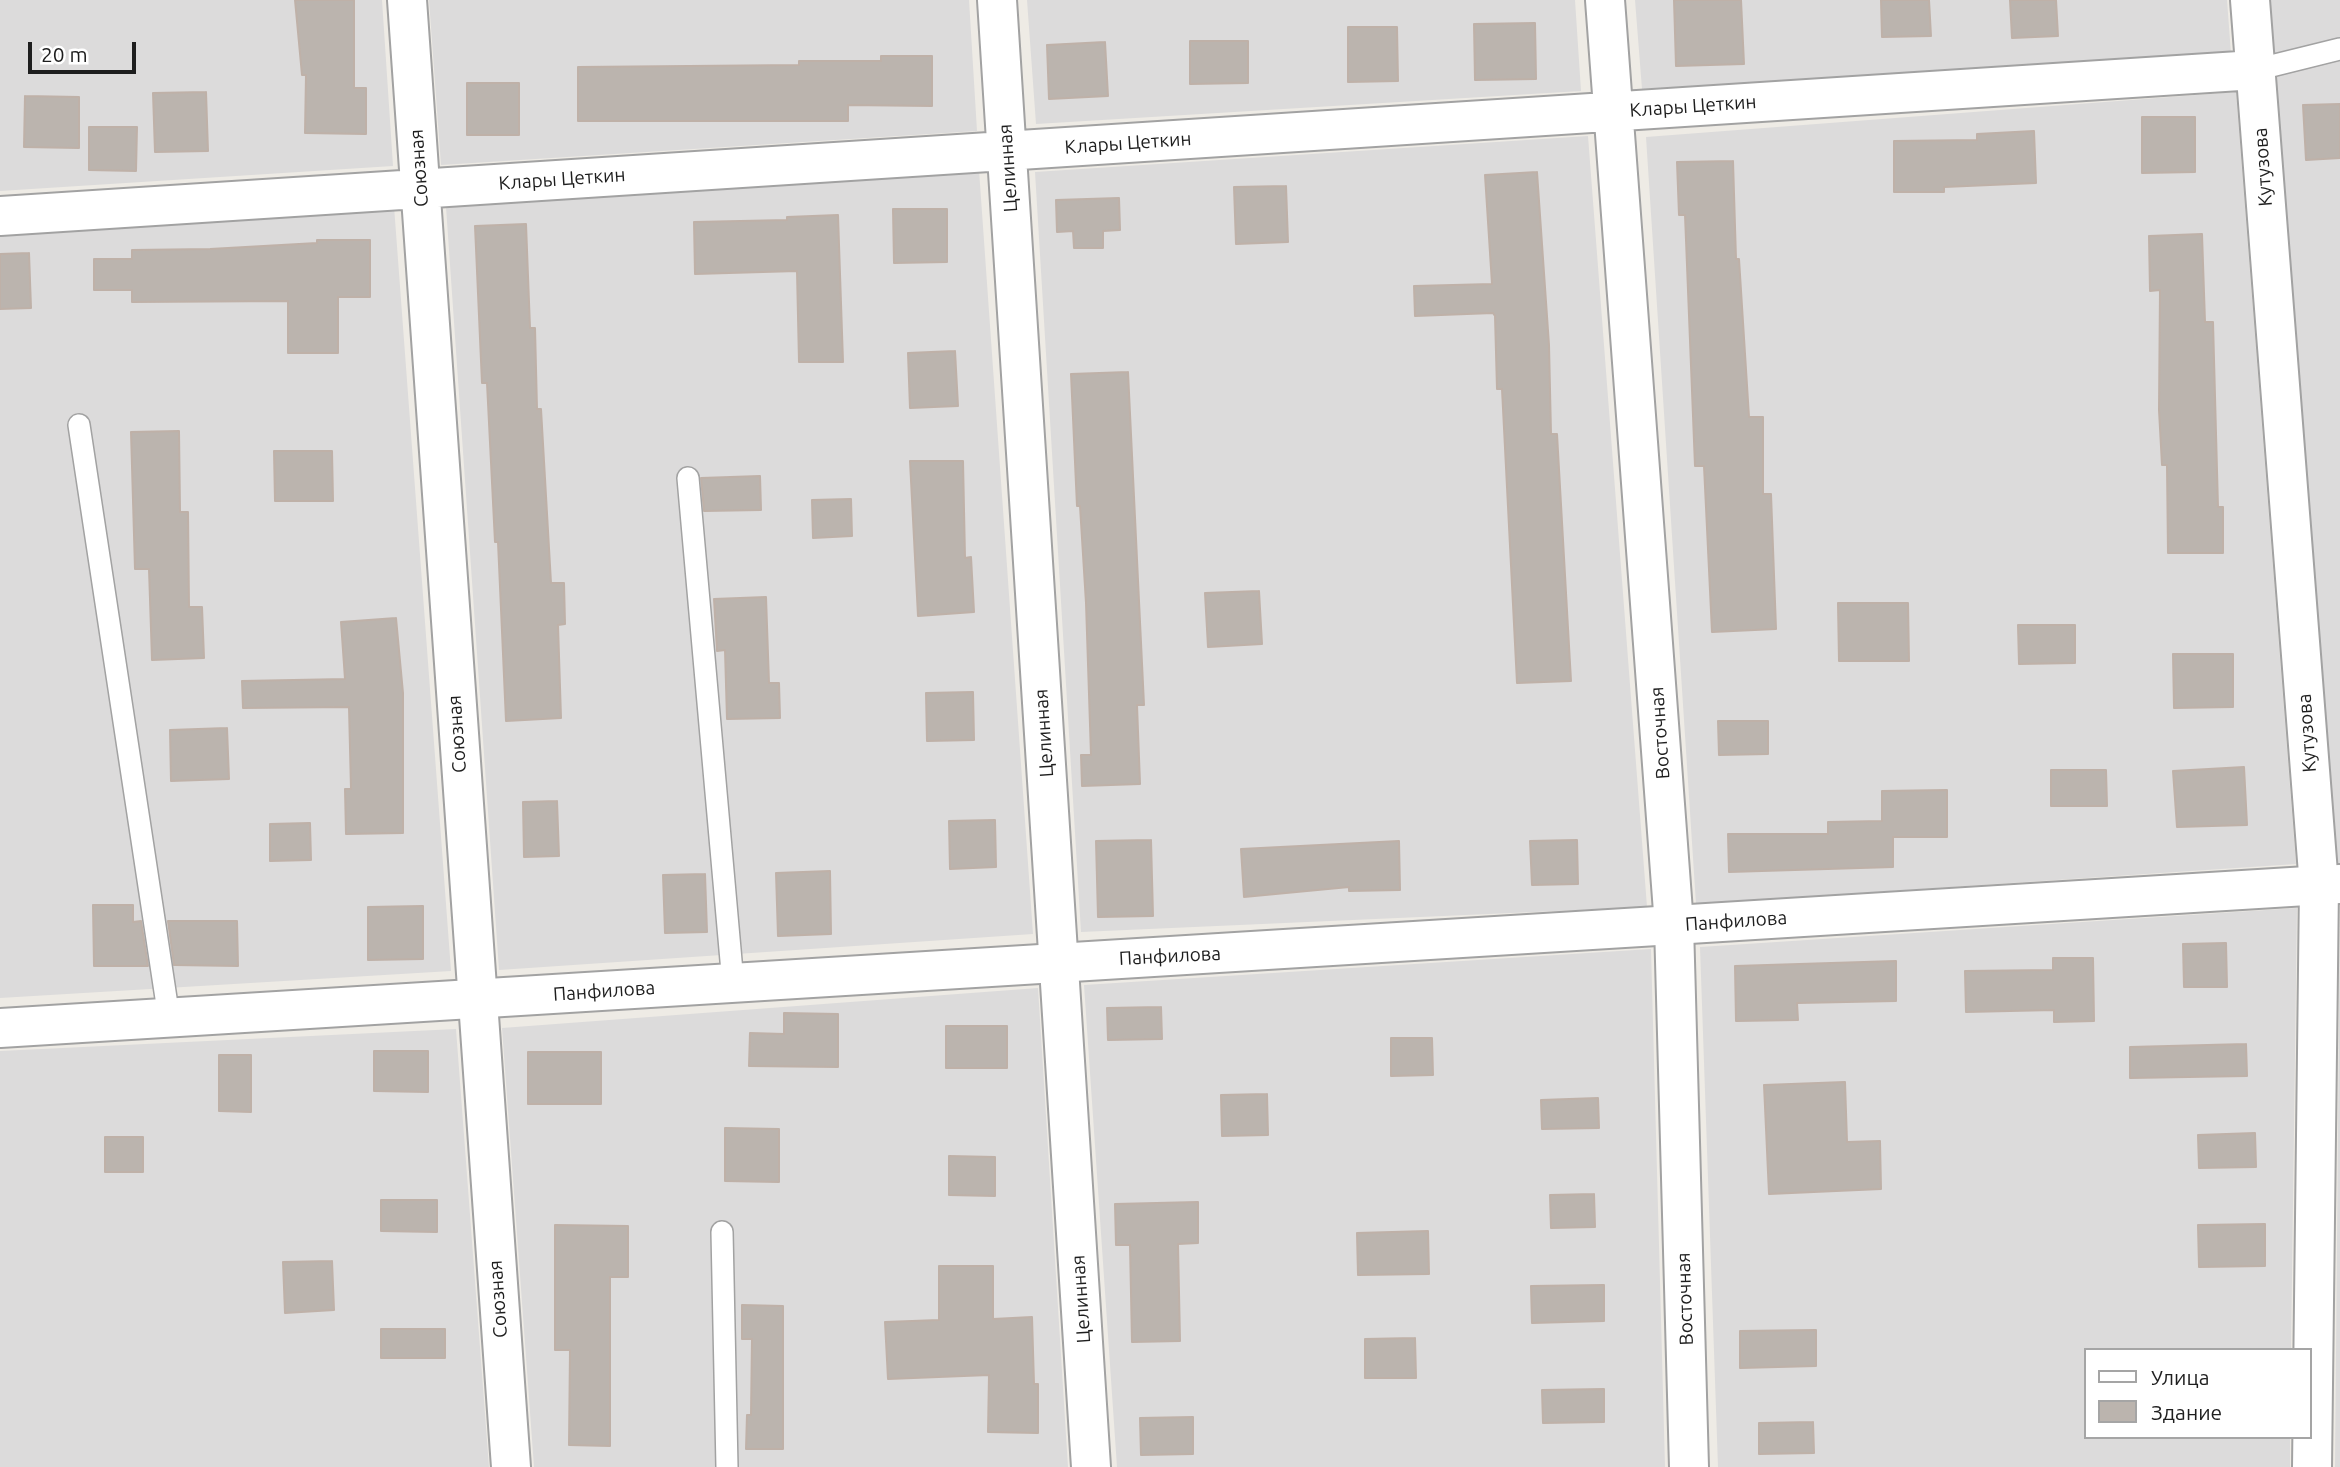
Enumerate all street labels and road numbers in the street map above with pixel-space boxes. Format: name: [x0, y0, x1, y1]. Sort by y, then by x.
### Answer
street label: Клары Цеткин: [1629, 90, 1757, 122]
street label: Целинная: [994, 123, 1022, 213]
street label: Клары Цеткин: [1064, 127, 1192, 159]
street label: Кутузова: [2249, 127, 2277, 207]
street label: Союзная: [405, 128, 433, 208]
street label: Клары Цеткин: [498, 163, 626, 195]
street label: Восточная: [1645, 686, 1675, 780]
street label: Целинная: [1030, 688, 1058, 778]
street label: Кутузова: [2293, 693, 2321, 773]
street label: Союзная: [443, 694, 471, 774]
street label: Панфилова: [1684, 906, 1788, 936]
street label: Панфилова: [1118, 942, 1222, 970]
street label: Панфилова: [552, 976, 656, 1006]
street label: Восточная: [1672, 1252, 1698, 1346]
street label: Целинная: [1067, 1254, 1095, 1344]
street label: Союзная: [484, 1259, 512, 1339]

